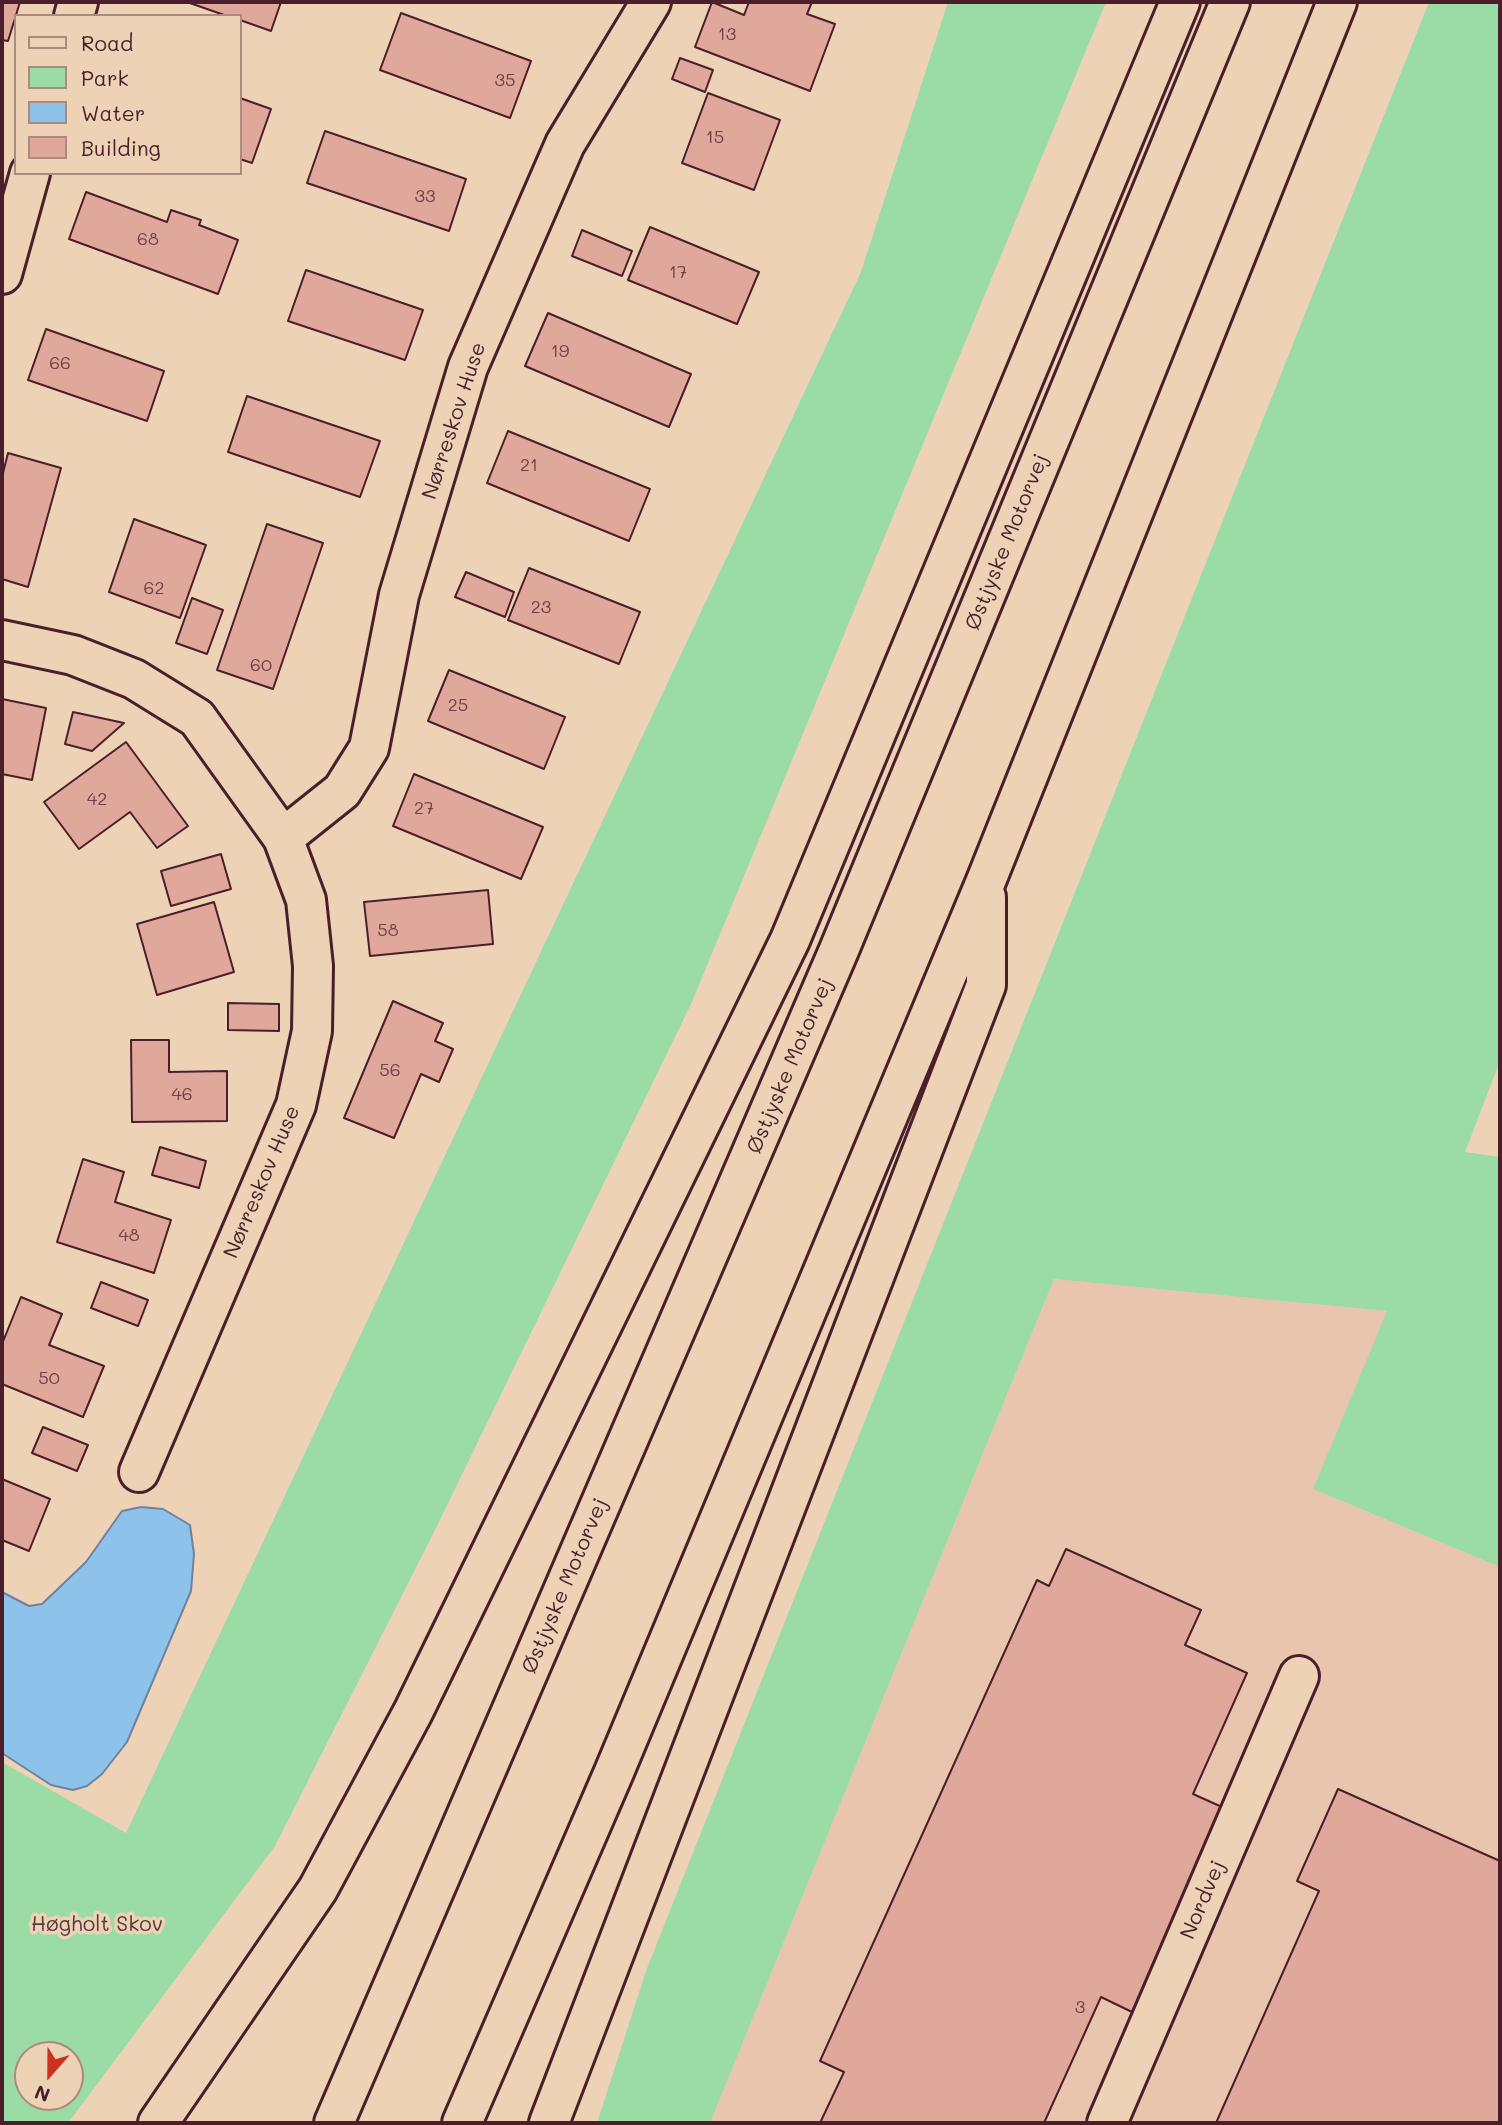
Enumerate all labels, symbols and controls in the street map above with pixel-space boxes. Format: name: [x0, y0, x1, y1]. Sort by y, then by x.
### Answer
legend: [14, 14, 242, 175]
house number: 13: [718, 23, 736, 45]
text: Road: [81, 29, 133, 56]
text: Park: [81, 64, 129, 91]
house number: 35: [494, 69, 516, 91]
text: Water: [81, 99, 145, 126]
house number: 15: [706, 126, 724, 148]
text: Building: [81, 134, 161, 161]
house number: 33: [414, 185, 436, 207]
house number: 68: [137, 228, 159, 250]
house number: 17: [669, 261, 687, 283]
street label: Nørreskov Huse: [417, 339, 491, 503]
house number: 19: [551, 340, 569, 362]
house number: 66: [49, 352, 71, 374]
street label: Østjyske Motorvej: [960, 450, 1054, 634]
house number: 21: [520, 454, 538, 476]
house number: 62: [144, 577, 164, 599]
house number: 23: [531, 596, 551, 618]
house number: 60: [250, 654, 272, 676]
house number: 25: [448, 694, 468, 716]
house number: 42: [87, 788, 107, 810]
house number: 27: [414, 797, 434, 819]
house number: 58: [377, 919, 399, 941]
street label: Østjyske Motorvej: [742, 975, 838, 1157]
house number: 56: [379, 1059, 401, 1081]
house number: 46: [171, 1083, 193, 1105]
street label: Nørreskov Huse: [218, 1102, 306, 1262]
house number: 48: [118, 1224, 140, 1246]
house number: 50: [38, 1367, 60, 1389]
street label: Østjyske Motorvej: [517, 1495, 613, 1677]
street label: Nordvej: [1175, 1857, 1231, 1943]
park label: Høgholt Skov: [31, 1912, 163, 1938]
house number: 3: [1075, 1996, 1085, 2018]
north arrow: [14, 2041, 84, 2111]
text: N: [31, 2080, 53, 2108]

